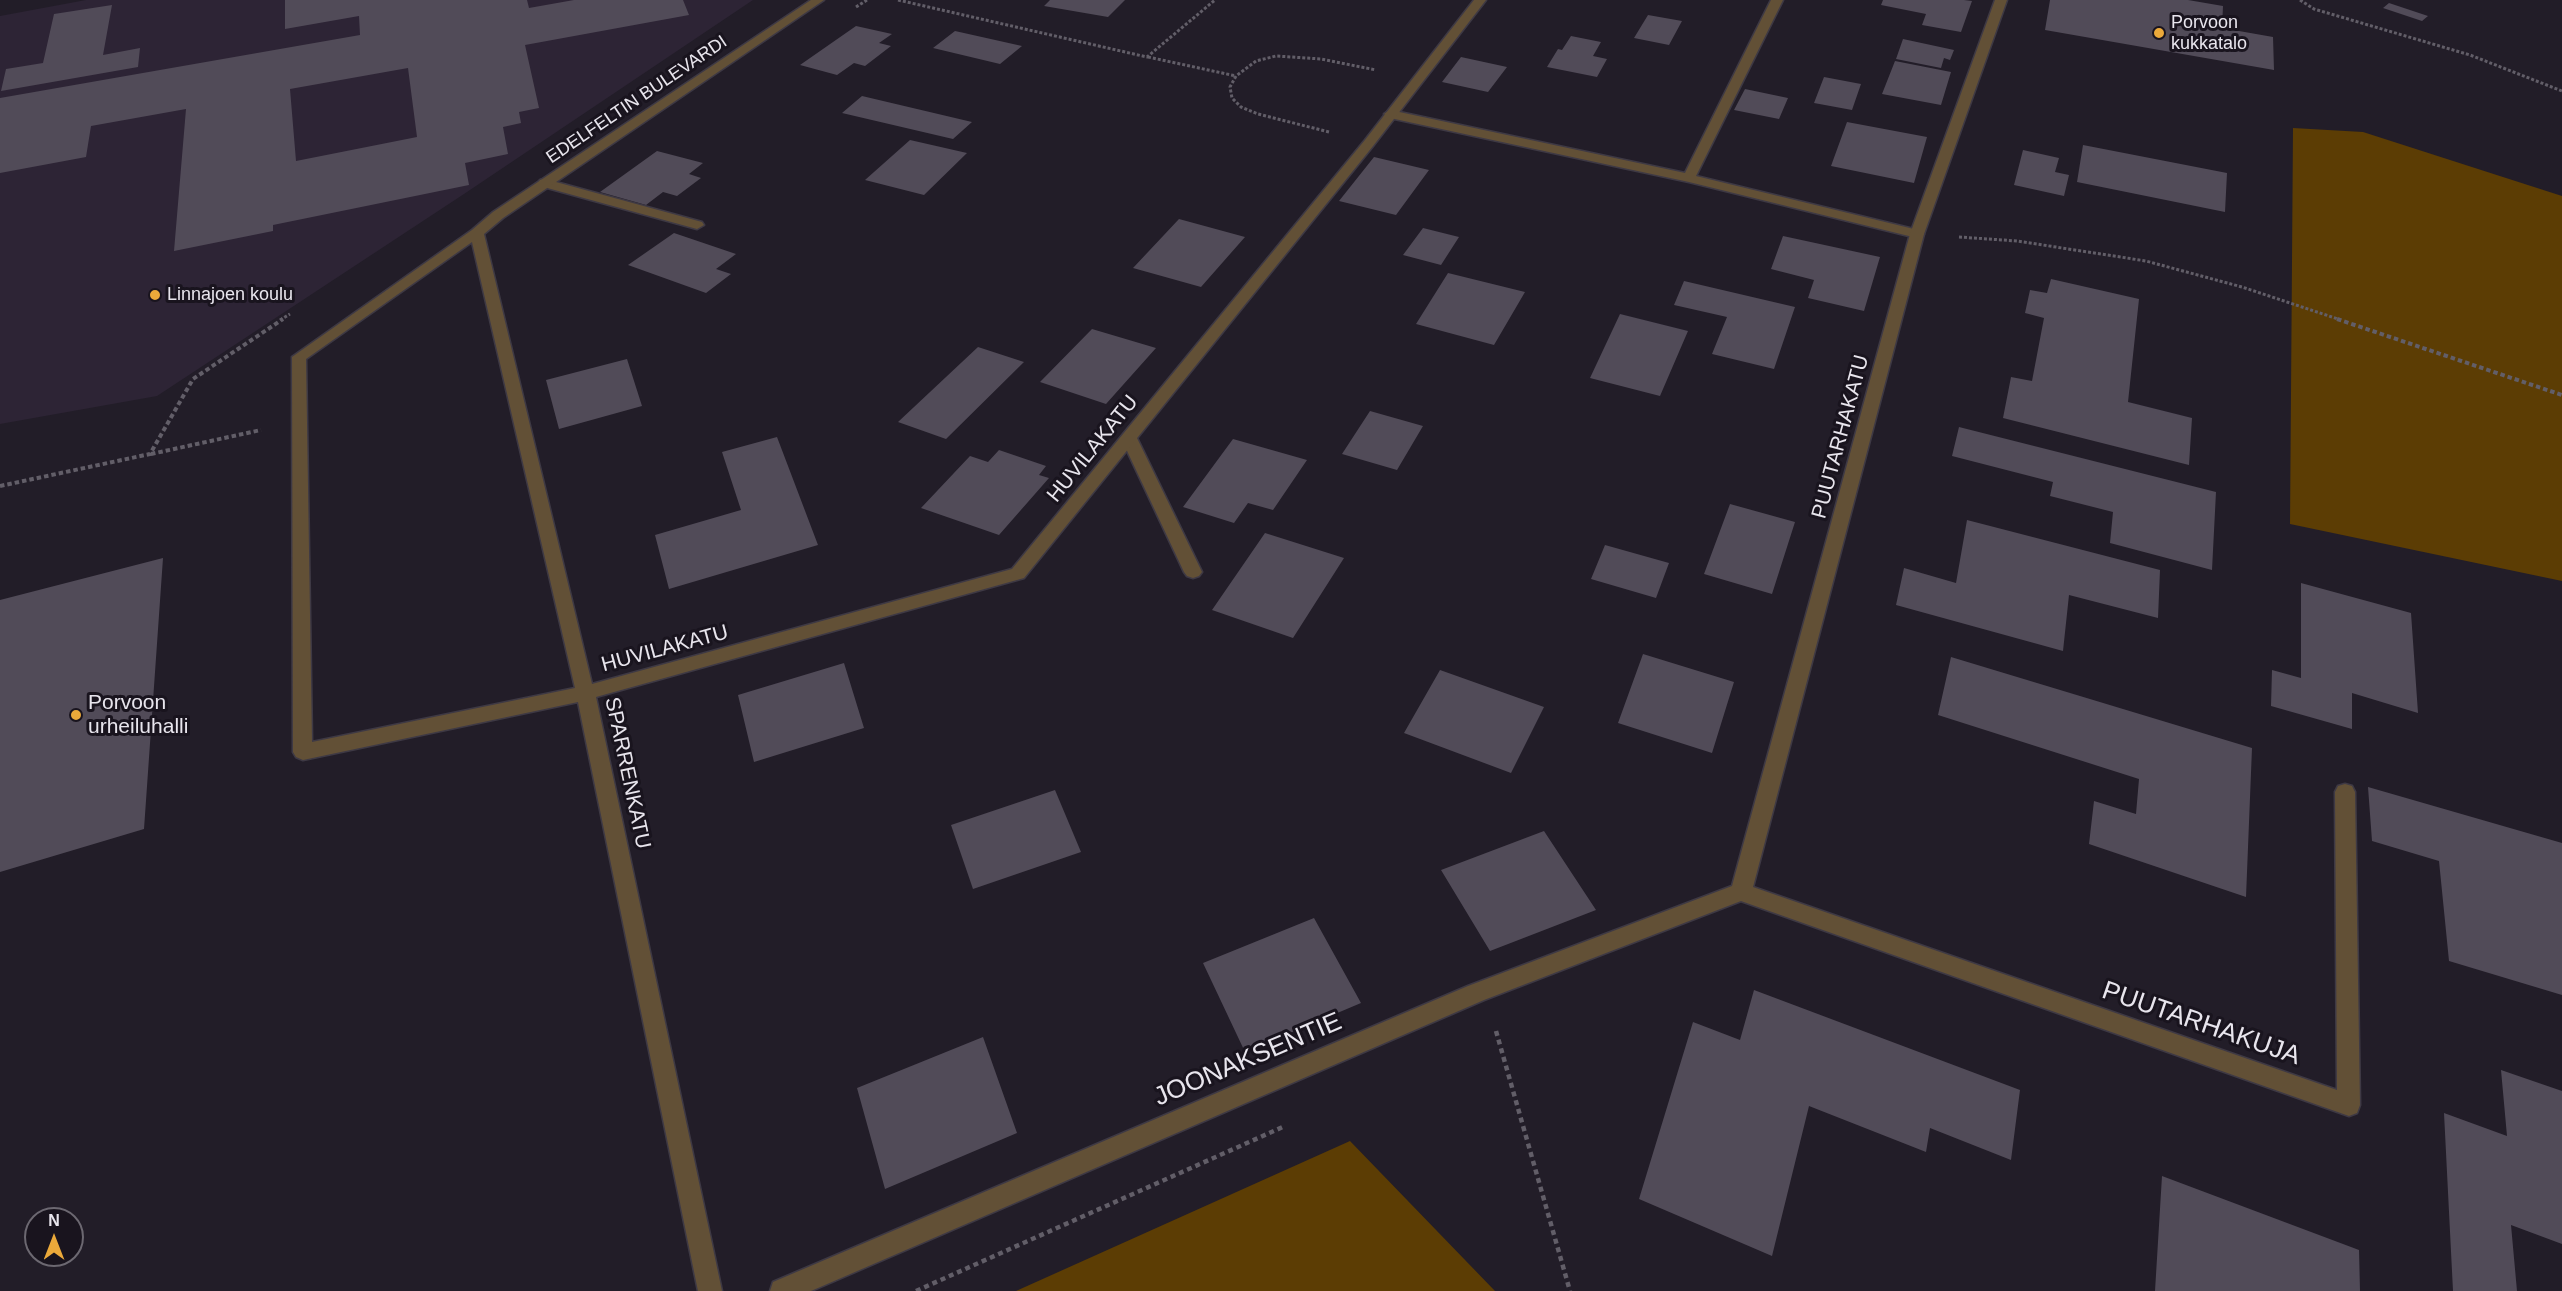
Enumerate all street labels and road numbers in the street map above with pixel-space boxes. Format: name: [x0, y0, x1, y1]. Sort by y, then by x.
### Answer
street label: EDELFELTIN BULEVARDI: [543, 31, 731, 169]
street label: PUUTARHAKATU: [1807, 352, 1875, 522]
street label: HUVILAKATU: [1042, 390, 1144, 508]
street label: HUVILAKATU: [599, 620, 731, 678]
street label: SPARRENKATU: [599, 695, 655, 851]
street label: PUUTARHAKUJA: [2098, 975, 2304, 1073]
street label: JOONAKSENTIE: [1149, 1006, 1347, 1114]

